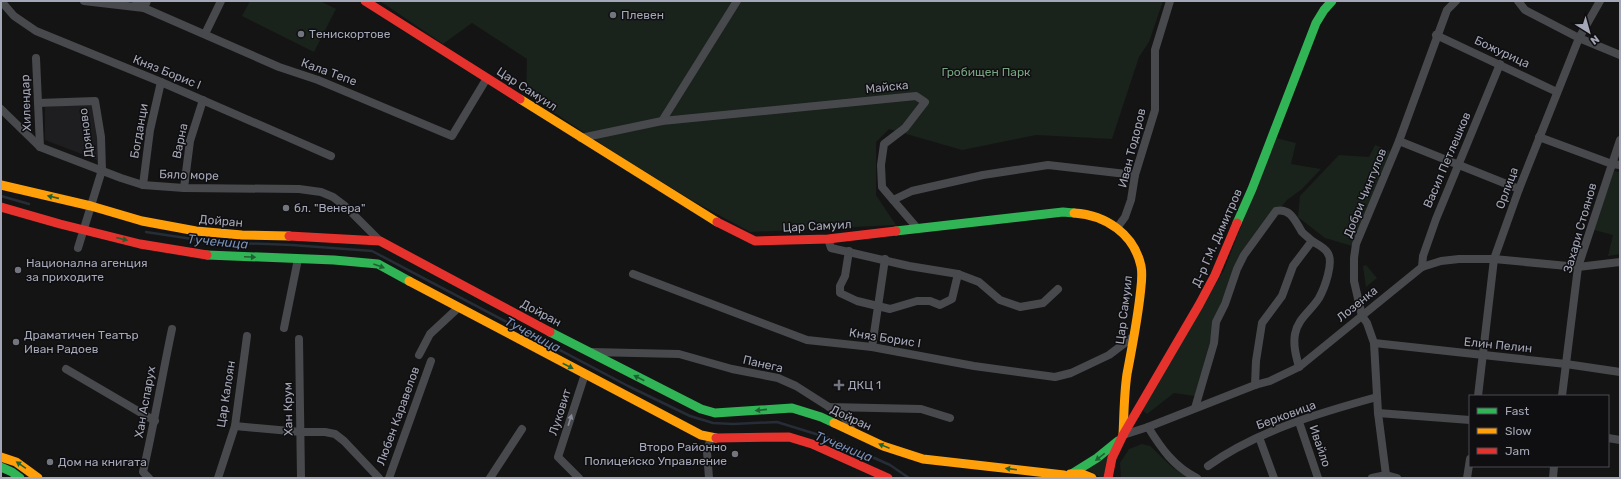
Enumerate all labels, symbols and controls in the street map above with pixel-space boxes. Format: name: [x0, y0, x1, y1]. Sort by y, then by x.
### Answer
place label: Плевен: [621, 8, 664, 22]
marker: Плевен: [608, 10, 618, 20]
north arrow: [1569, 12, 1609, 52]
place label: Тенискортове: [309, 27, 391, 41]
marker: Тенискортове: [296, 29, 306, 39]
text: N: [1588, 32, 1602, 47]
street label: Божурица: [1472, 33, 1532, 71]
street label: Княз Борис I: [131, 52, 203, 92]
street label: Кала Тепе: [299, 55, 359, 89]
street label: Цар Самуил: [494, 64, 560, 114]
park label: Гробищен Парк: [941, 65, 1031, 79]
street label: Хилендар: [18, 74, 34, 132]
street label: Майска: [865, 78, 909, 96]
street label: Богданци: [127, 102, 151, 160]
street label: Дряново: [76, 107, 96, 159]
street label: Иван Тодоров: [1115, 107, 1149, 189]
street label: Васил Петлешков: [1420, 110, 1474, 210]
street label: Варна: [169, 122, 191, 160]
street label: Добри Чинтулов: [1341, 146, 1389, 240]
street label: Орлица: [1493, 165, 1521, 211]
street label: Бяло море: [159, 167, 219, 183]
street label: Захари Стоянов: [1560, 181, 1600, 275]
street label: Д-р Г.М. Димитров: [1189, 186, 1245, 289]
one-way arrow: [47, 194, 59, 200]
place label: бл. "Венера": [294, 201, 365, 215]
marker: бл. "Венера": [281, 203, 291, 213]
street label: Дойран: [199, 212, 243, 230]
street label: Цар Самуил: [782, 217, 852, 235]
water label: Тученица: [187, 231, 249, 252]
one-way arrow: [116, 236, 128, 242]
one-way arrow: [244, 254, 256, 261]
place label: Национална агенция за приходите: [26, 256, 148, 284]
one-way arrow: [374, 263, 386, 269]
marker: Национална агенция за приходите: [13, 265, 23, 275]
street label: Цар Самуил: [1113, 275, 1135, 345]
street label: Лозенка: [1334, 283, 1380, 325]
street label: Дойран: [518, 297, 564, 329]
water label: Тученица: [502, 314, 563, 355]
street label: Княз Борис I: [848, 325, 922, 351]
place label: Драматичен Театър Иван Радоев: [24, 328, 139, 356]
street label: Елин Пелин: [1463, 334, 1533, 356]
marker: Драматичен Театър Иван Радоев: [11, 337, 21, 347]
street label: Панега: [741, 353, 785, 375]
street label: Цар Калоян: [214, 360, 238, 428]
one-way arrow: [562, 363, 574, 369]
street label: Хан Аспарух: [132, 364, 158, 439]
street label: Любен Каравелов: [374, 364, 422, 467]
one-way arrow: [634, 375, 645, 381]
place label: ДКЦ 1: [848, 378, 881, 392]
marker: ДКЦ 1: [833, 379, 845, 391]
street label: Хан Крум: [281, 382, 295, 436]
street label: Луковит: [546, 387, 574, 437]
legend: [1469, 395, 1609, 467]
street label: Берковица: [1254, 398, 1318, 432]
street label: Дойран: [828, 402, 874, 434]
text: Fast: [1505, 404, 1529, 418]
one-way arrow: [755, 407, 767, 413]
one-way arrow: [567, 414, 573, 426]
street label: Ивайло: [1306, 423, 1334, 469]
text: Slow: [1505, 424, 1532, 438]
water label: Тученица: [813, 428, 875, 465]
place label: Второ Районно Полицейско Управление: [584, 440, 727, 468]
one-way arrow: [877, 442, 889, 448]
text: Jam: [1505, 444, 1530, 458]
marker: Второ Районно Полицейско Управление: [730, 449, 740, 459]
one-way arrow: [1094, 453, 1105, 461]
place label: Дом на книгата: [58, 455, 147, 469]
marker: Дом на книгата: [45, 457, 55, 467]
one-way arrow: [15, 461, 26, 469]
one-way arrow: [1005, 466, 1017, 472]

